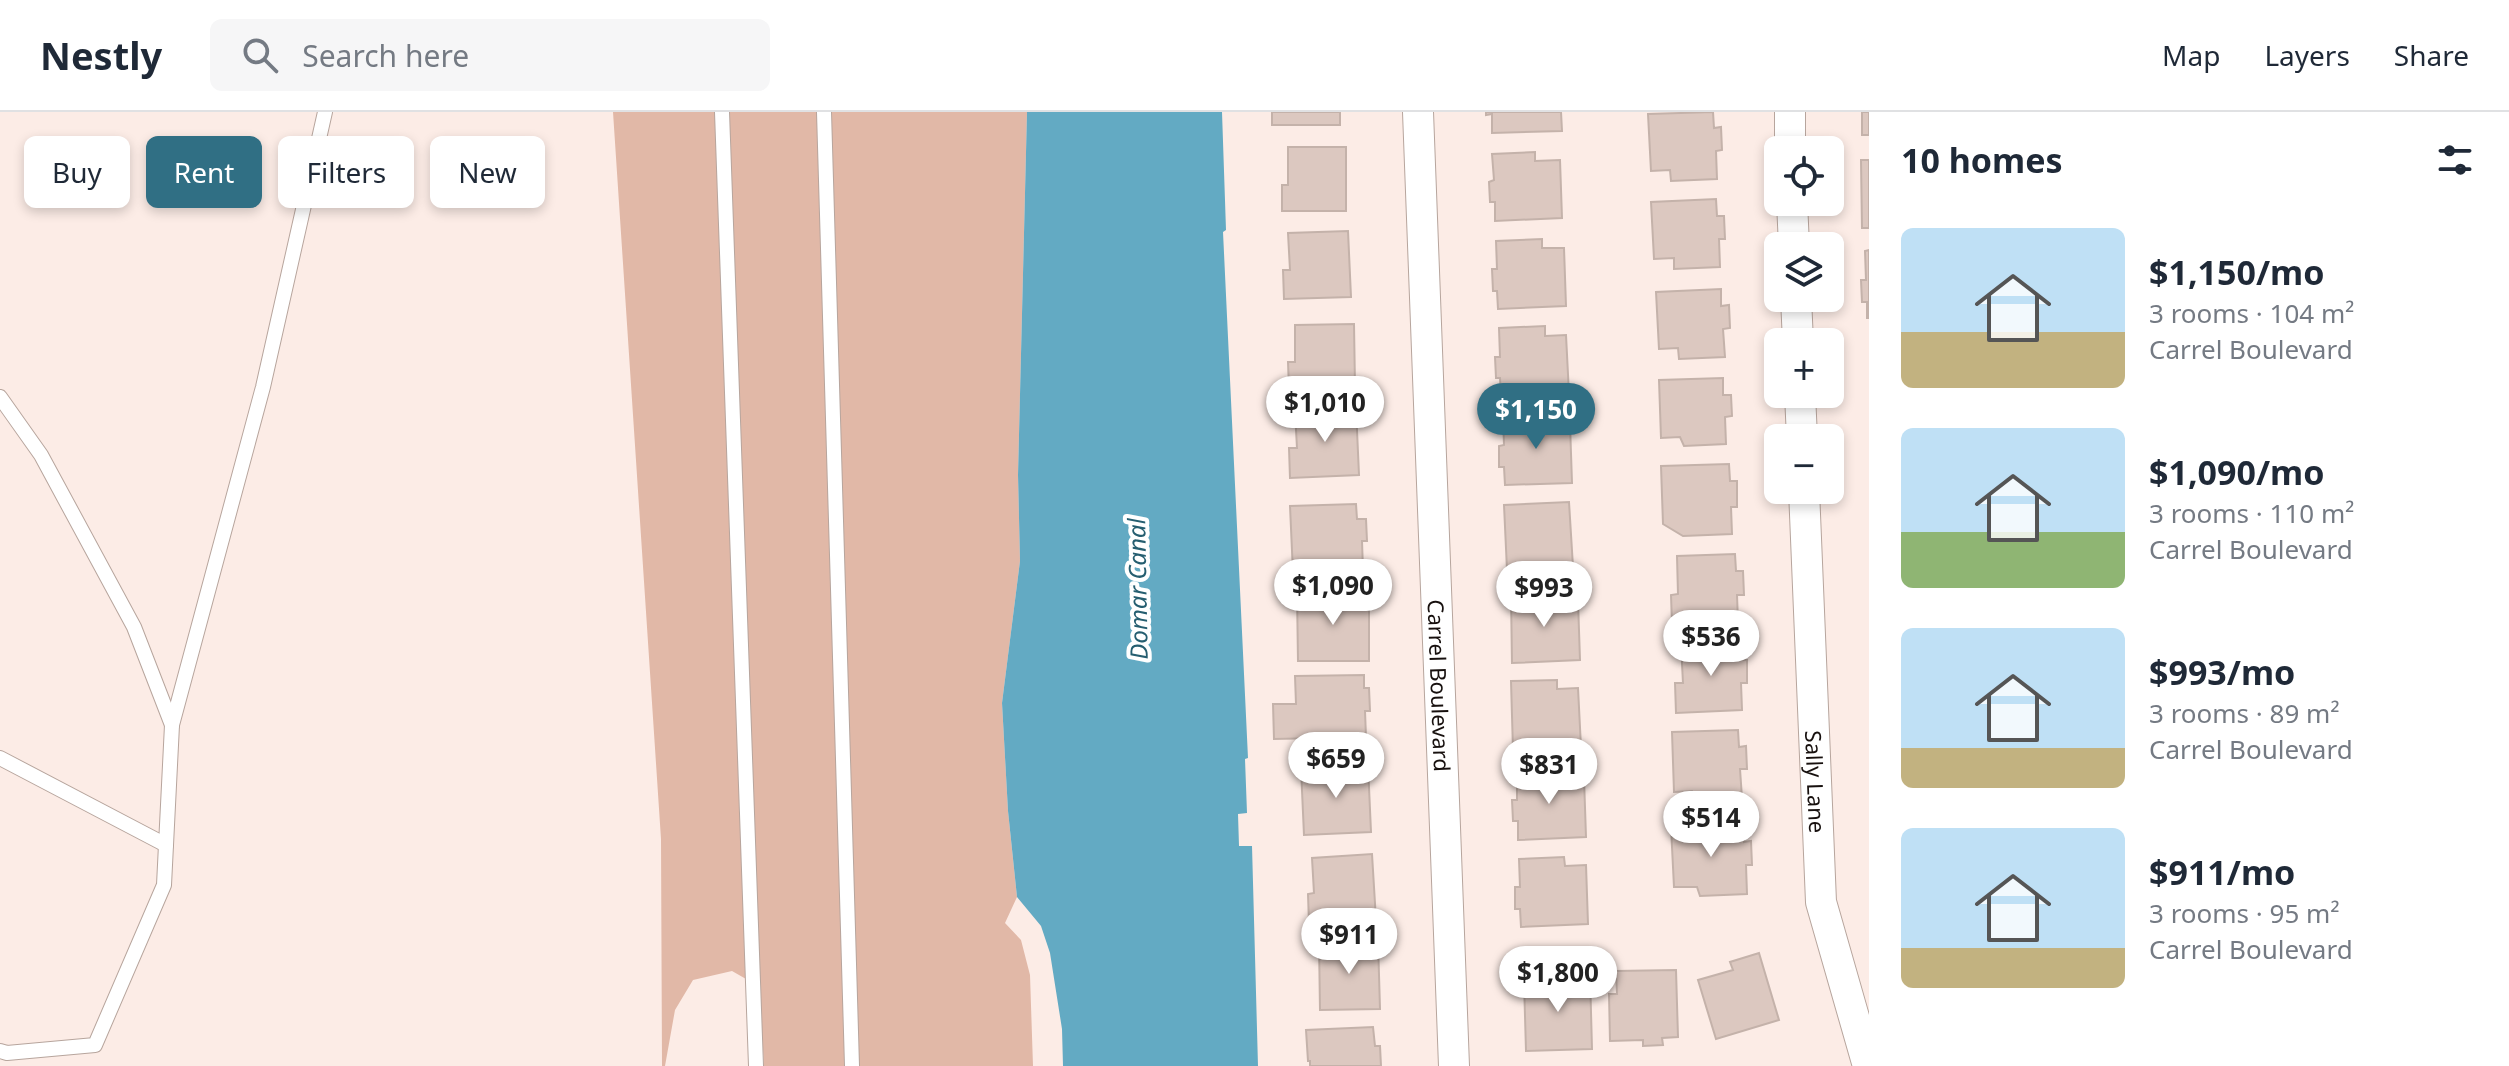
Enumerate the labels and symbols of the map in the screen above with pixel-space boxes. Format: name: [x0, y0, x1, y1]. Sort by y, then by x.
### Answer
pin: $1,010: [1260, 376, 1390, 444]
pin: $1,150: [1471, 383, 1601, 451]
water label: Domar Canal: [1119, 517, 1155, 660]
pin: $1,090: [1268, 559, 1398, 627]
pin: $993: [1497, 561, 1591, 629]
street label: Carrel Boulevard: [1421, 599, 1458, 772]
pin: $536: [1664, 610, 1758, 678]
street label: Sally Lane: [1799, 730, 1833, 834]
pin: $659: [1289, 732, 1383, 800]
pin: $831: [1502, 738, 1596, 806]
pin: $514: [1664, 791, 1758, 859]
pin: $911: [1302, 908, 1396, 976]
pin: $1,800: [1493, 946, 1623, 1014]

